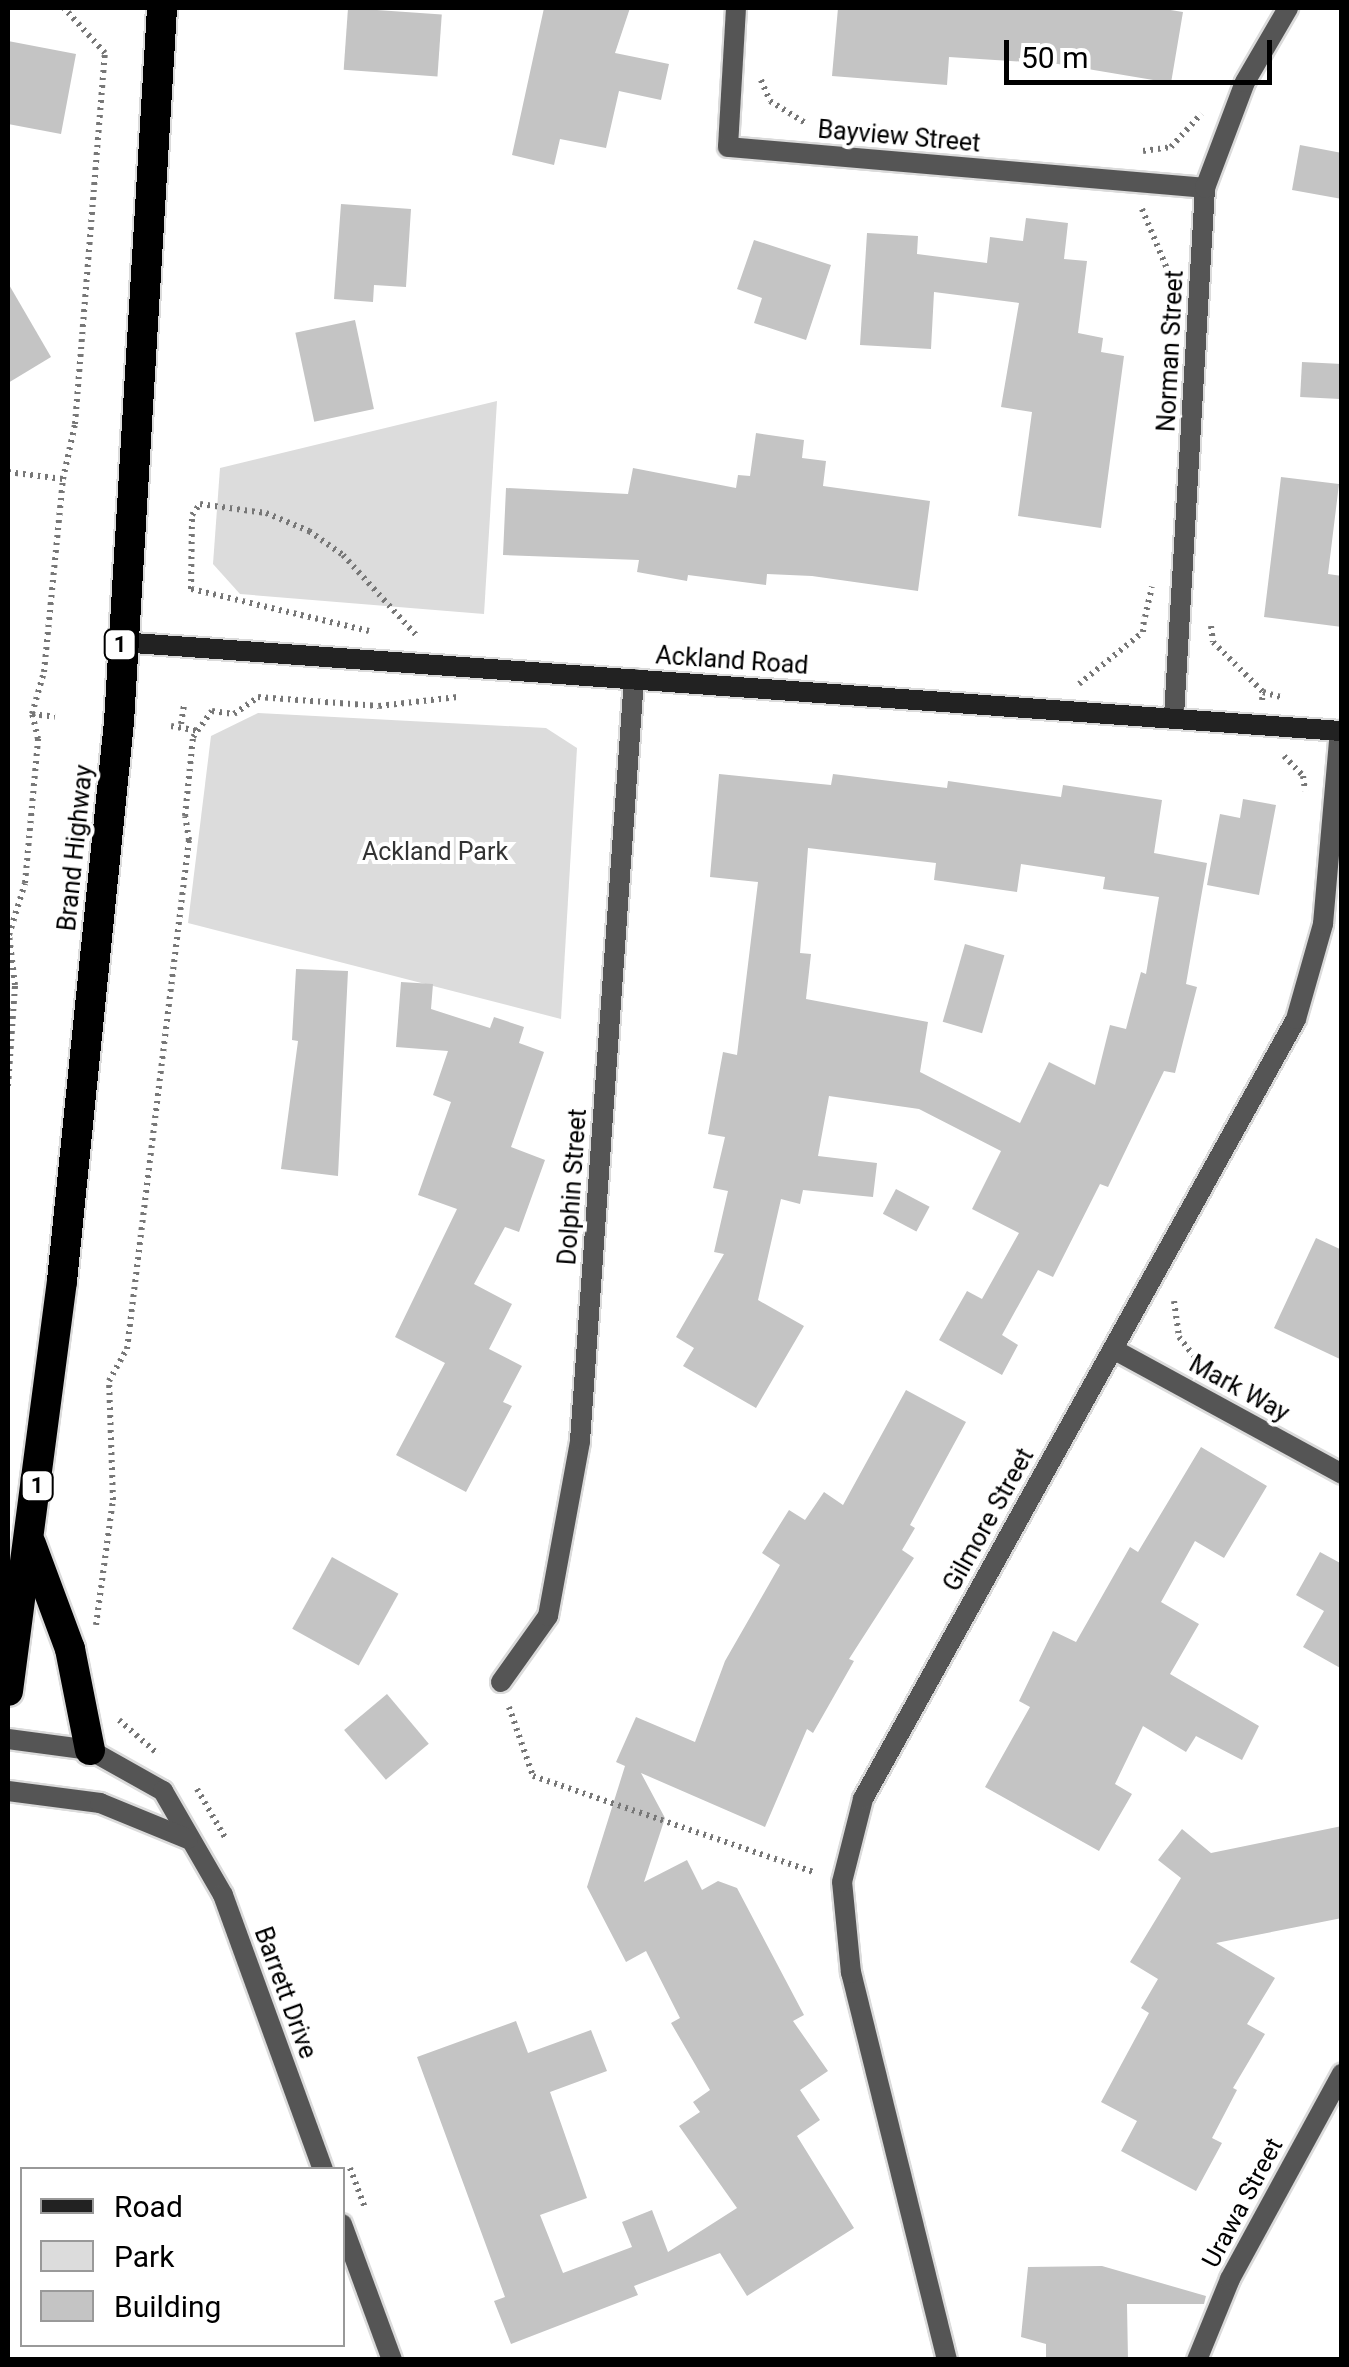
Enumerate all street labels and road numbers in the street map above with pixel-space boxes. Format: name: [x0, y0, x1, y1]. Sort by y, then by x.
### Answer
street label: Bayview Street: [816, 115, 982, 159]
street label: Norman Street: [1152, 269, 1190, 433]
road number: 1: [102, 628, 138, 662]
street label: Ackland Road: [655, 641, 809, 681]
street label: Brand Highway: [52, 763, 100, 933]
street label: Dolphin Street: [553, 1108, 593, 1266]
street label: Mark Way: [1184, 1349, 1294, 1429]
street label: Gilmore Street: [937, 1443, 1041, 1597]
road number: 1: [20, 1469, 54, 1503]
street label: Barrett Drive: [247, 1923, 323, 2063]
street label: Urawa Street: [1196, 2133, 1290, 2273]

